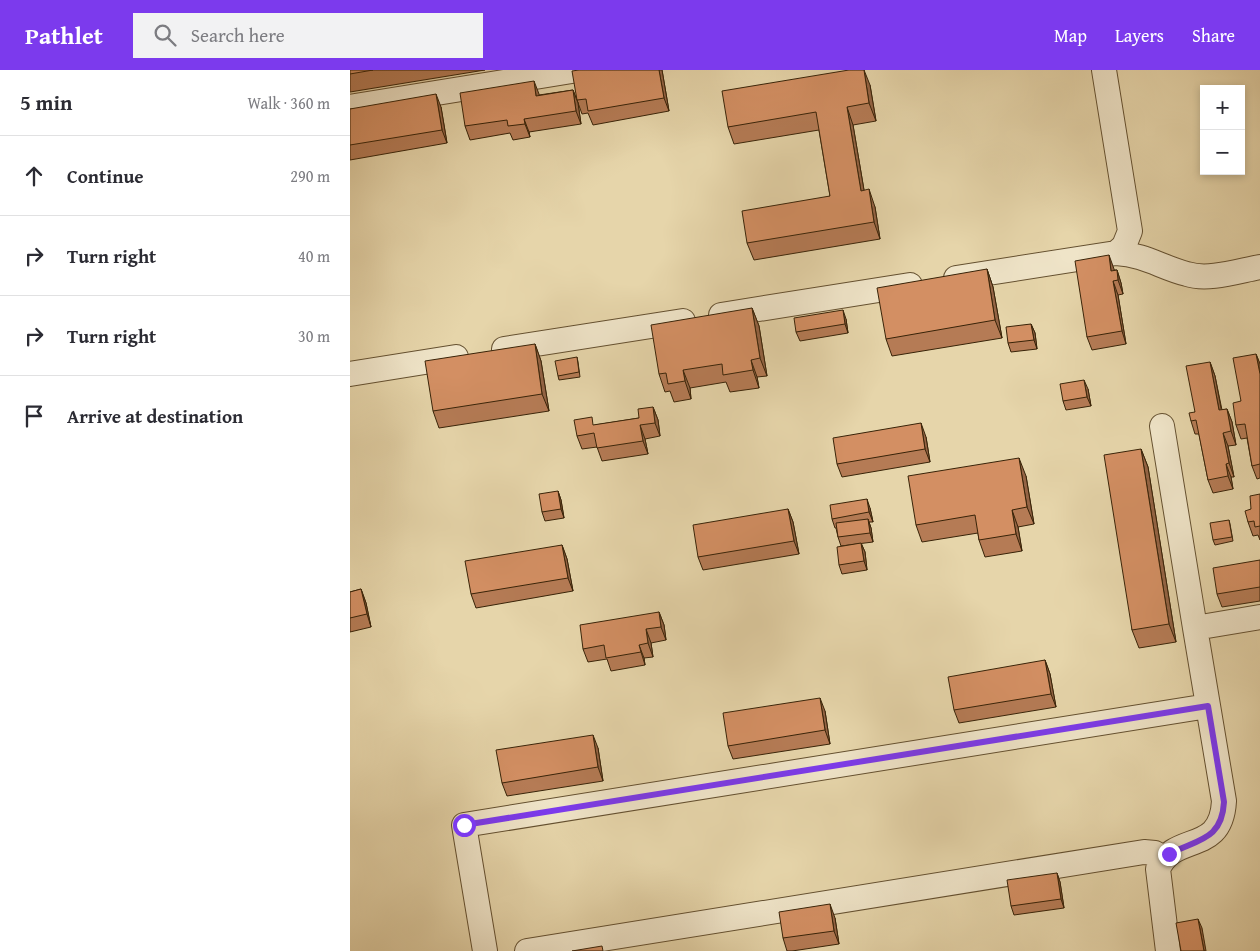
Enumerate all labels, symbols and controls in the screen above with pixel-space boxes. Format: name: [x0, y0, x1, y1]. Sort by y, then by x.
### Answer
search box: [133, 13, 483, 58]
text: Pathlet: [25, 18, 103, 53]
icon: search: [151, 21, 179, 49]
text: Search here: [191, 21, 285, 49]
text: Map: [1054, 22, 1087, 49]
text: Layers: [1115, 22, 1164, 49]
text: Share: [1192, 22, 1235, 49]
map controls: [1200, 85, 1245, 175]
button: +: [1200, 85, 1245, 130]
text: 5 min: [20, 87, 72, 118]
text: Walk · 360 m: [247, 91, 330, 115]
button: −: [1200, 130, 1245, 175]
icon: ahead: [20, 162, 48, 190]
text: Continue: [67, 162, 144, 190]
text: 290 m: [290, 164, 330, 188]
icon: right: [20, 242, 48, 270]
text: Turn right: [67, 242, 156, 270]
text: 40 m: [298, 244, 330, 268]
icon: right: [20, 322, 48, 350]
text: Turn right: [67, 322, 156, 350]
text: 30 m: [298, 324, 330, 348]
icon: arrive: [20, 402, 48, 430]
text: Arrive at destination: [67, 402, 243, 430]
route start: [453, 814, 476, 837]
route end: [1158, 843, 1181, 866]

